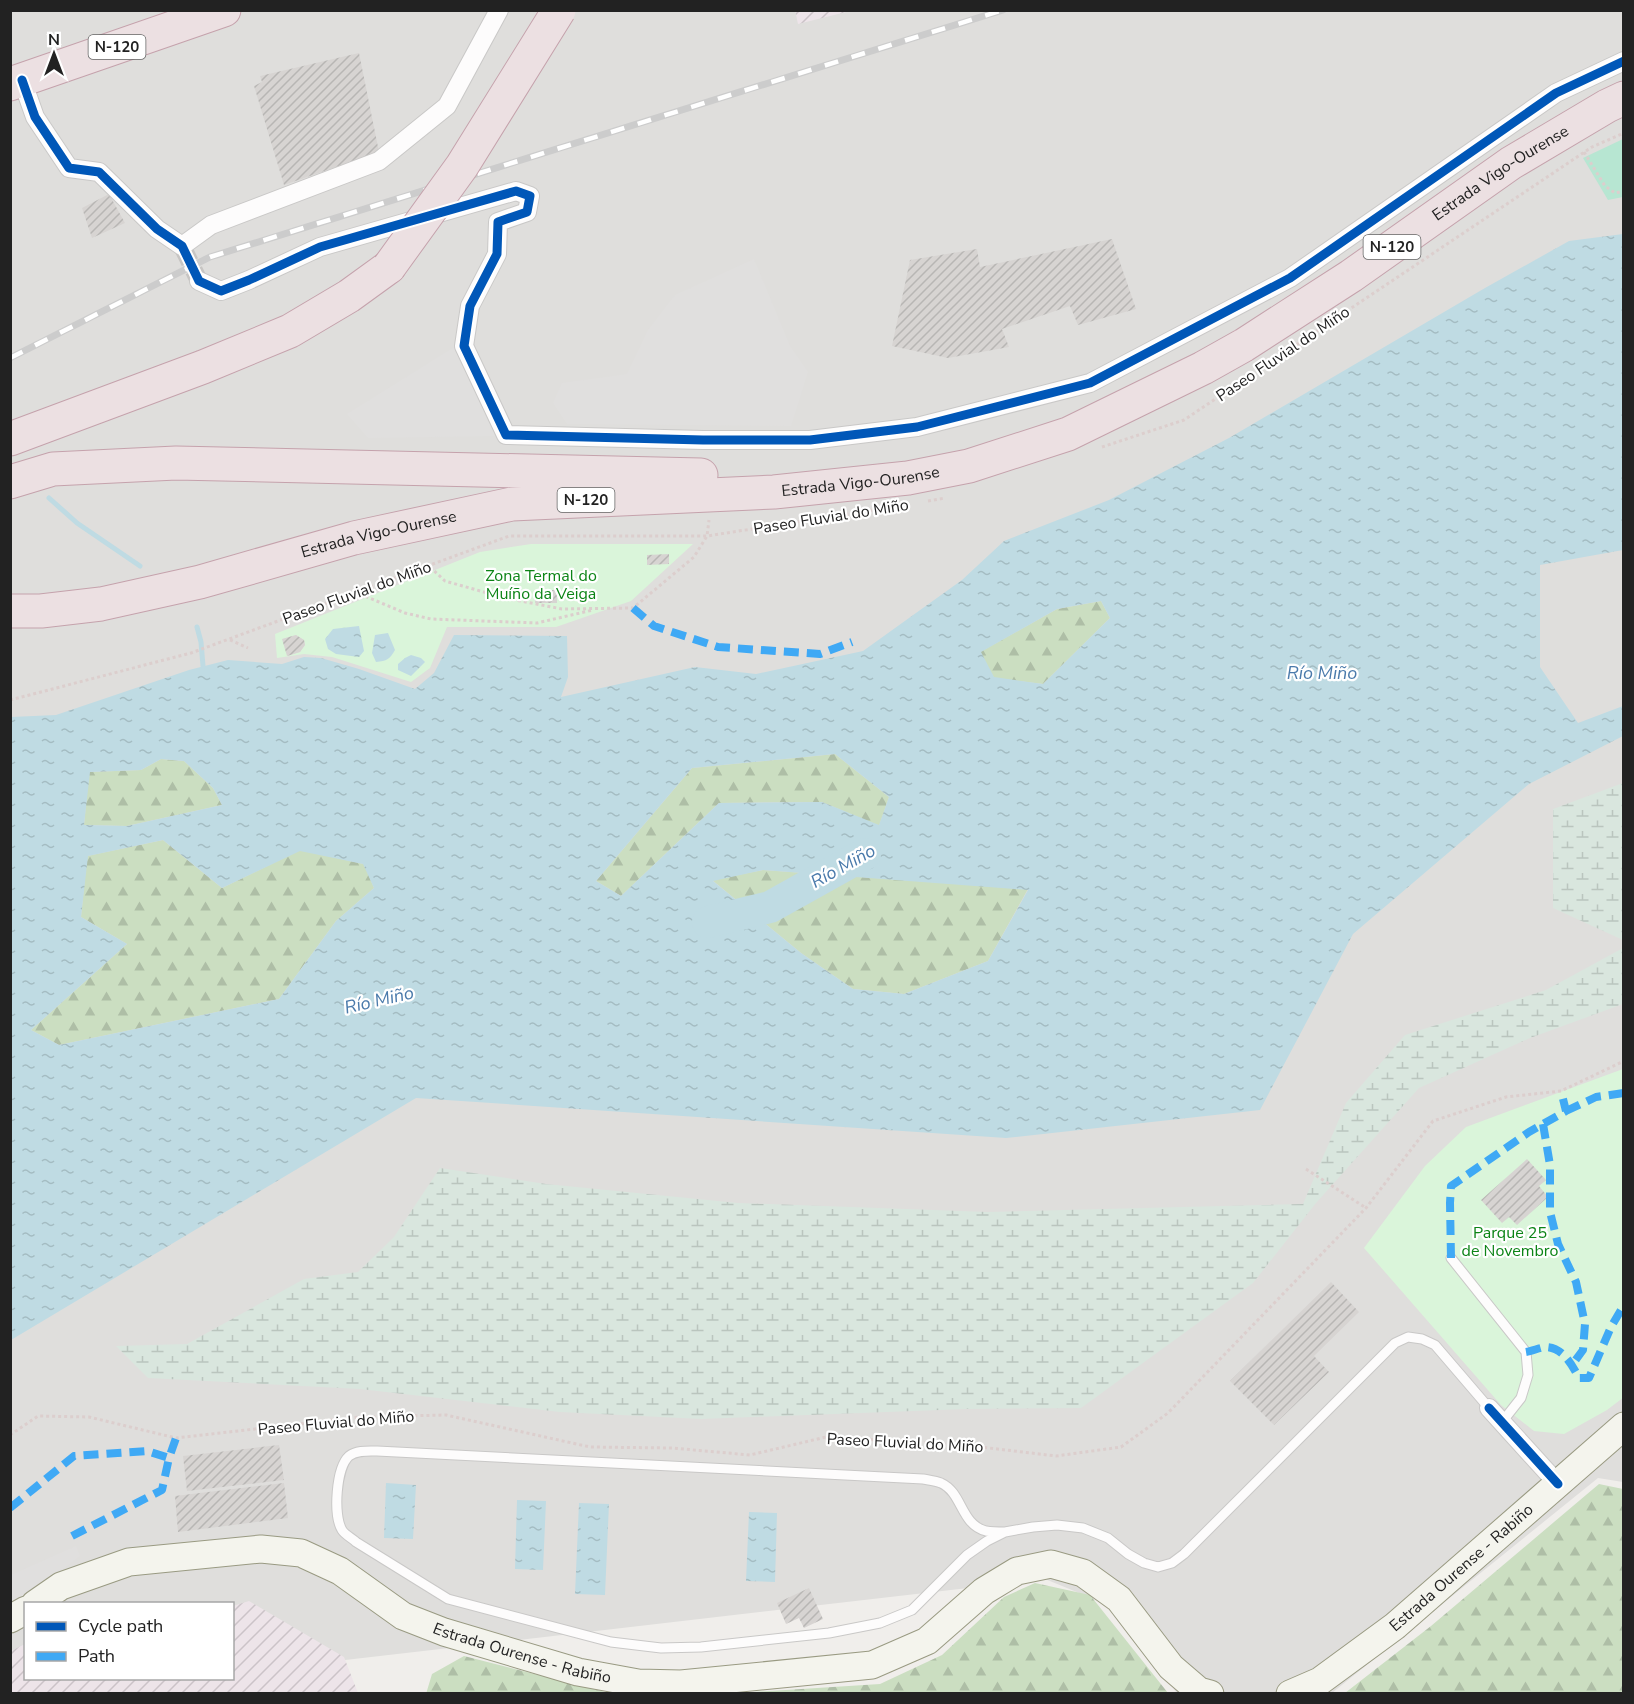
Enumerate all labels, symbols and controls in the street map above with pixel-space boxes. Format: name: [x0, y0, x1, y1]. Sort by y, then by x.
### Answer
north arrow: [24, 24, 84, 84]
text: N: [48, 29, 60, 51]
road number: N-120: [88, 35, 146, 59]
street label: Estrada Vigo-Ourense: [1428, 120, 1573, 226]
road number: N-120: [1364, 235, 1420, 259]
street label: Paseo Fluvial do Miño: [1212, 301, 1354, 407]
street label: Estrada Vigo-Ourense: [780, 461, 942, 502]
road number: N-120: [558, 488, 614, 512]
street label: Paseo Fluvial do Miño: [752, 494, 910, 540]
street label: Estrada Vigo-Ourense: [298, 505, 459, 564]
street label: Paseo Fluvial do Miño: [280, 556, 435, 630]
park label: Zona Termal do Muíño da Veiga: [485, 565, 597, 605]
water label: Río Miño: [1287, 661, 1357, 685]
water label: Río Miño: [806, 838, 880, 894]
water label: Río Miño: [342, 980, 416, 1020]
park label: Parque 25 de Novembro: [1462, 1222, 1558, 1262]
street label: Paseo Fluvial do Miño: [257, 1405, 415, 1441]
street label: Paseo Fluvial do Miño: [826, 1428, 984, 1458]
street label: Estrada Ourense - Rabiño: [1385, 1499, 1538, 1637]
legend: [24, 1602, 234, 1680]
text: Cycle path: [78, 1614, 163, 1638]
street label: Estrada Ourense - Rabiño: [430, 1618, 613, 1689]
text: Path: [78, 1644, 115, 1668]

